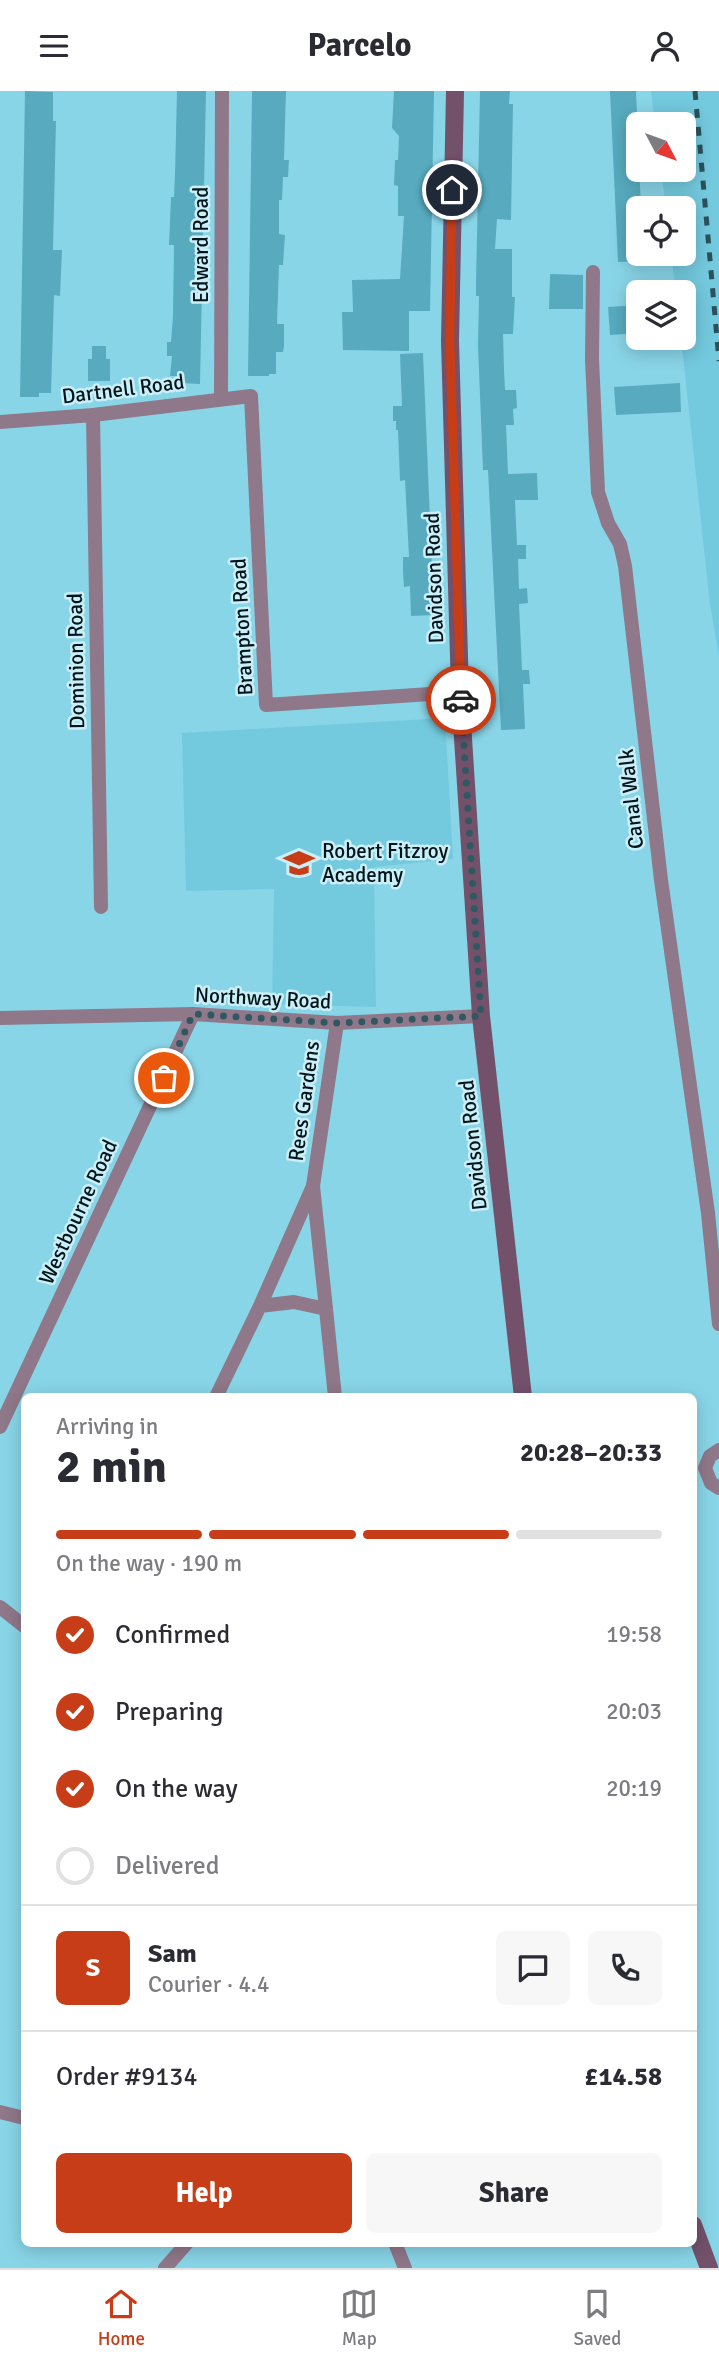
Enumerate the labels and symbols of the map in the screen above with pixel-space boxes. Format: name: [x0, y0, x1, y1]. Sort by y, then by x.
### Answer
north arrow: [626, 112, 696, 182]
pin: [422, 160, 482, 220]
street label: Edward Road: [188, 187, 214, 303]
street label: Dartnell Road: [60, 369, 186, 409]
street label: Davidson Road: [419, 512, 449, 644]
street label: Brampton Road: [225, 558, 259, 696]
street label: Dominion Road: [62, 593, 90, 729]
courier: [426, 665, 496, 735]
street label: Canal Walk: [613, 747, 649, 850]
place label: Robert Fitzroy Academy: [322, 838, 448, 888]
school or university icon: Robert Fitzroy Academy: [282, 846, 316, 880]
street label: Northway Road: [194, 981, 332, 1015]
street label: Rees Gardens: [283, 1039, 325, 1163]
pin: [134, 1048, 194, 1108]
street label: Davidson Road: [453, 1079, 493, 1211]
street label: Westbourne Road: [33, 1135, 123, 1289]

